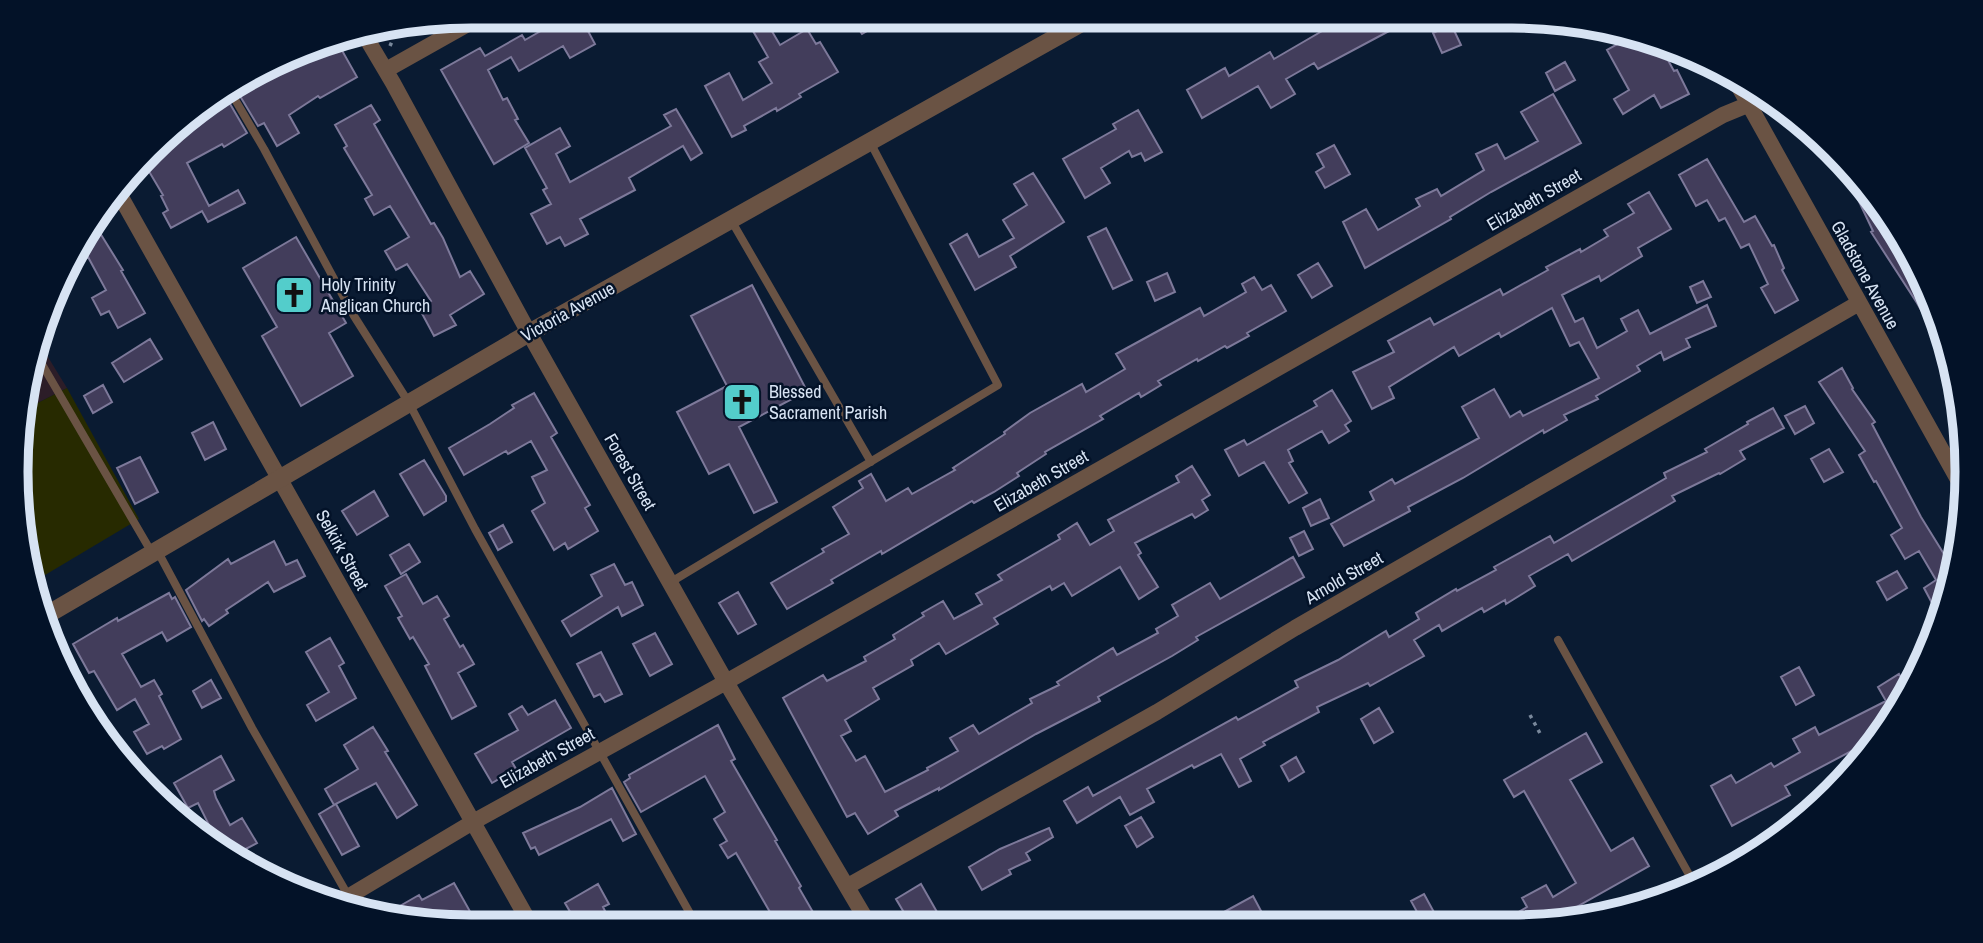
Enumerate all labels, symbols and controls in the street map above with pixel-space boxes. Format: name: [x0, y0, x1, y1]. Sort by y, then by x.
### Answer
street label: Elizabeth Street: [1482, 162, 1585, 237]
street label: Gladstone Avenue: [1825, 216, 1906, 333]
place label: Holy Trinity Anglican Church: [320, 272, 430, 318]
church icon: Holy Trinity Anglican Church: [273, 274, 315, 316]
street label: Victoria Avenue: [516, 275, 619, 348]
place label: Blessed Sacrament Parish: [769, 379, 887, 425]
church icon: Blessed Sacrament Parish: [721, 381, 763, 423]
street label: Forest Street: [598, 429, 662, 515]
street label: Elizabeth Street: [989, 443, 1092, 518]
street label: Selkirk Street: [310, 505, 375, 595]
street label: Arnold Street: [1299, 545, 1387, 610]
street label: Elizabeth Street: [495, 721, 599, 794]

